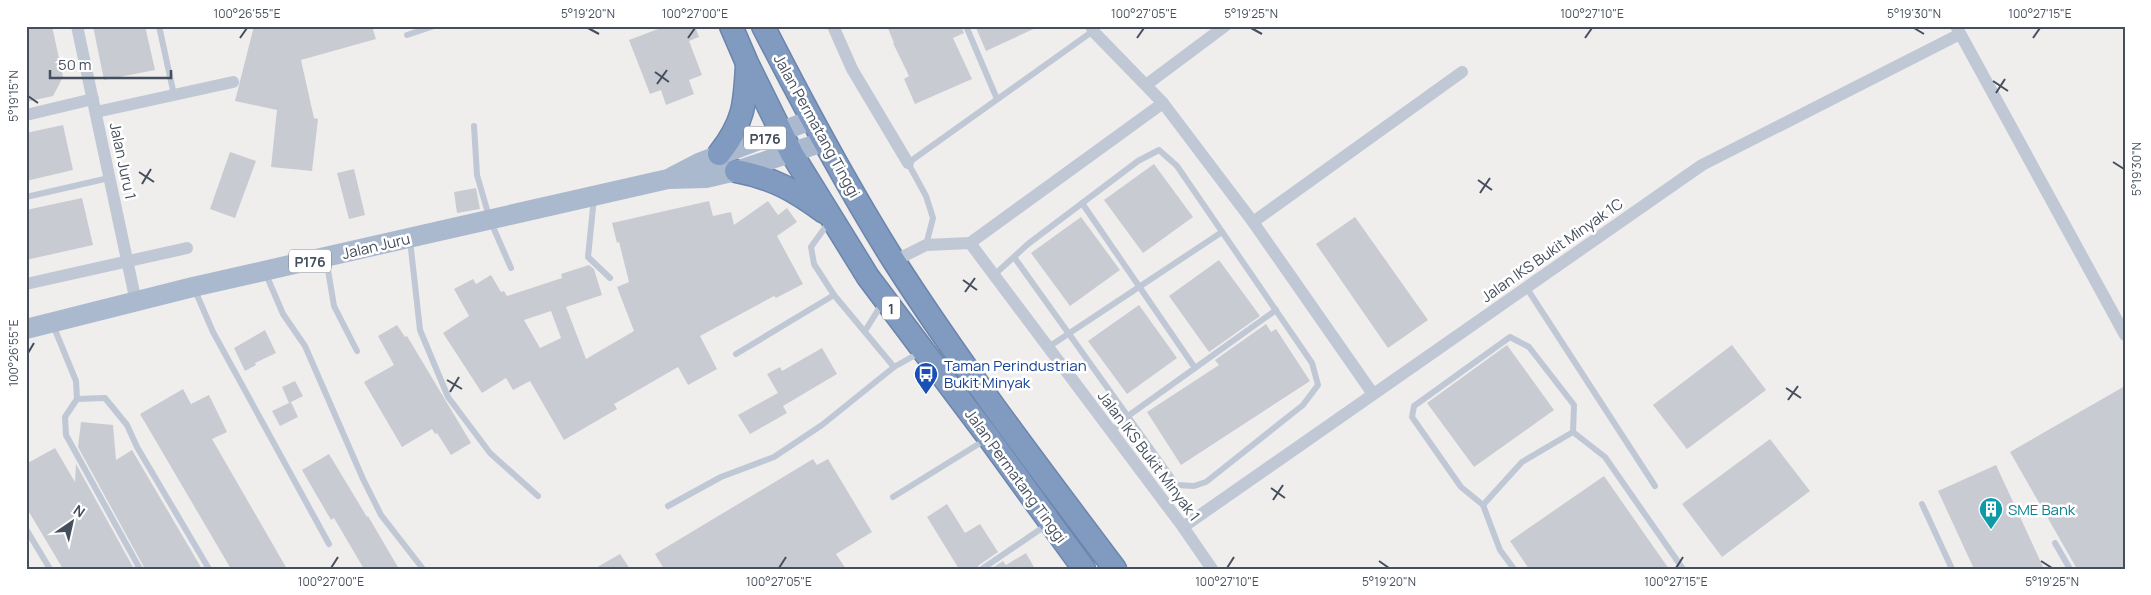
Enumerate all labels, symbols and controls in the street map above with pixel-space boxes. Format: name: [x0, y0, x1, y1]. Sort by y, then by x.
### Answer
text: 100°26'55"E: [214, 5, 281, 22]
text: 5°19'20"N: [561, 5, 615, 22]
text: 100°27'00"E: [662, 5, 728, 22]
text: 100°27'05"E: [1111, 5, 1177, 22]
text: 5°19'25"N: [1224, 5, 1278, 22]
text: 100°27'10"E: [1560, 5, 1624, 22]
text: 5°19'30"N: [1887, 5, 1941, 22]
text: 100°27'15"E: [2008, 5, 2072, 22]
scale bar: [50, 48, 171, 80]
street label: Jalan Permatang Tinggi: [769, 50, 865, 202]
text: 50 m: [58, 54, 92, 75]
text: 5°19'15"N: [5, 70, 22, 122]
street label: Jalan Juru 1: [105, 121, 141, 201]
road number: P176: [744, 126, 786, 150]
text: 5°19'30"N: [2128, 142, 2145, 196]
street label: Jalan IKS Bukit Minyak 1C: [1477, 193, 1627, 307]
street label: Jalan Juru: [340, 228, 412, 264]
road number: P176: [289, 250, 331, 272]
road number: 1: [882, 296, 900, 320]
text: 100°26'55"E: [5, 319, 22, 386]
place label: Taman Perindustrian Bukit Minyak: [944, 355, 1087, 393]
bus stop icon: Taman Perindustrian Bukit Minyak: [913, 361, 939, 395]
street label: Jalan IKS Bukit Minyak 1: [1093, 386, 1205, 526]
street label: Jalan Permatang Tinggi: [960, 405, 1072, 547]
building icon: SME Bank: [1978, 496, 2004, 530]
north arrow: [48, 498, 98, 548]
place label: SME Bank: [2008, 499, 2076, 520]
text: N: [70, 500, 89, 521]
text: 100°27'00"E: [298, 573, 364, 590]
text: 100°27'05"E: [746, 573, 812, 590]
text: 100°27'10"E: [1195, 573, 1259, 590]
text: 5°19'20"N: [1362, 573, 1416, 590]
text: 100°27'15"E: [1644, 573, 1708, 590]
text: 5°19'25"N: [2025, 573, 2079, 590]

